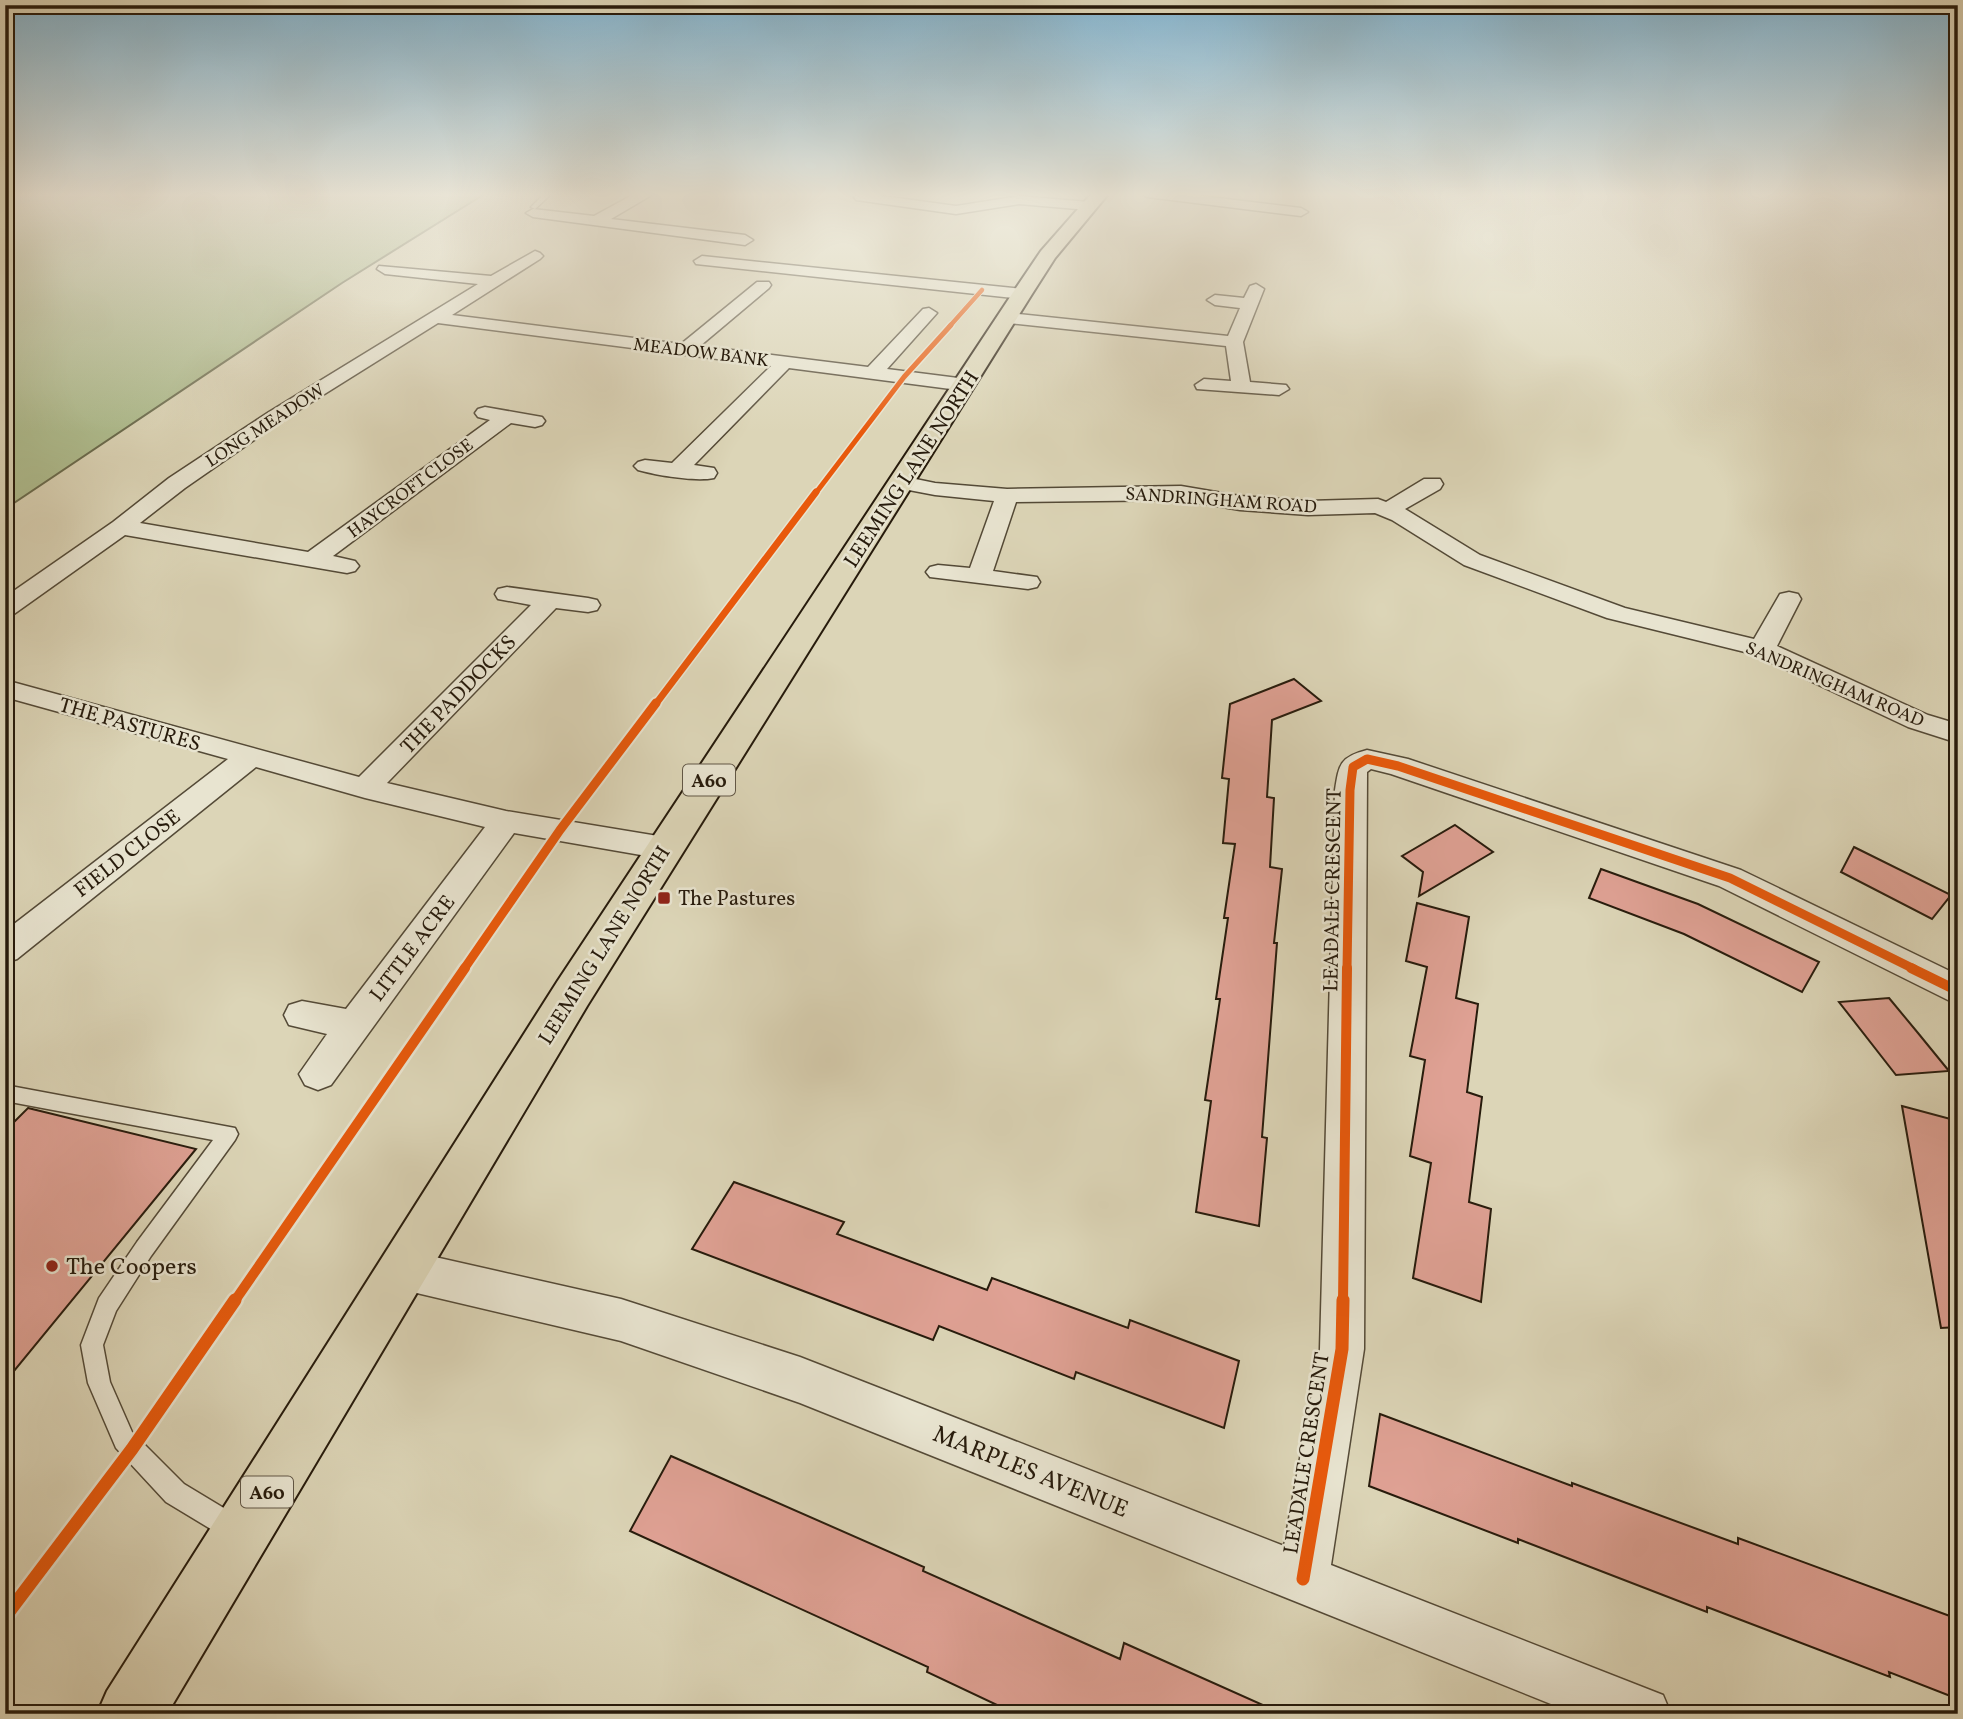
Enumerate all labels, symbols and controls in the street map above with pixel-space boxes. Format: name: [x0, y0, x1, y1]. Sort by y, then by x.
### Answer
street label: MEADOW BANK: [632, 333, 770, 374]
street label: LEEMING LANE NORTH: [838, 366, 987, 574]
street label: LONG MEADOW: [201, 378, 330, 474]
street label: HAYCROFT CLOSE: [343, 433, 479, 545]
street label: SANDRINGHAM ROAD: [1124, 482, 1317, 521]
street label: THE PADDOCKS: [395, 629, 524, 761]
street label: SANDRINGHAM ROAD: [1741, 636, 1928, 734]
street label: THE PASTURES: [55, 691, 204, 760]
road number: A60: [683, 764, 735, 796]
street label: LEADALE CRESCENT: [1317, 788, 1350, 992]
street label: FIELD CLOSE: [68, 803, 187, 905]
street label: LEEMING LANE NORTH: [532, 841, 678, 1051]
place label: The Pastures: [678, 885, 795, 914]
street label: LITTLE ACRE: [364, 890, 463, 1008]
marker: The Pastures: [656, 890, 672, 906]
place label: The Coopers: [66, 1251, 197, 1285]
marker: The Coopers: [44, 1258, 60, 1274]
street label: LEADALE CRESCENT: [1277, 1350, 1338, 1556]
street label: MARPLES AVENUE: [927, 1418, 1133, 1528]
road number: A60: [241, 1476, 293, 1508]

